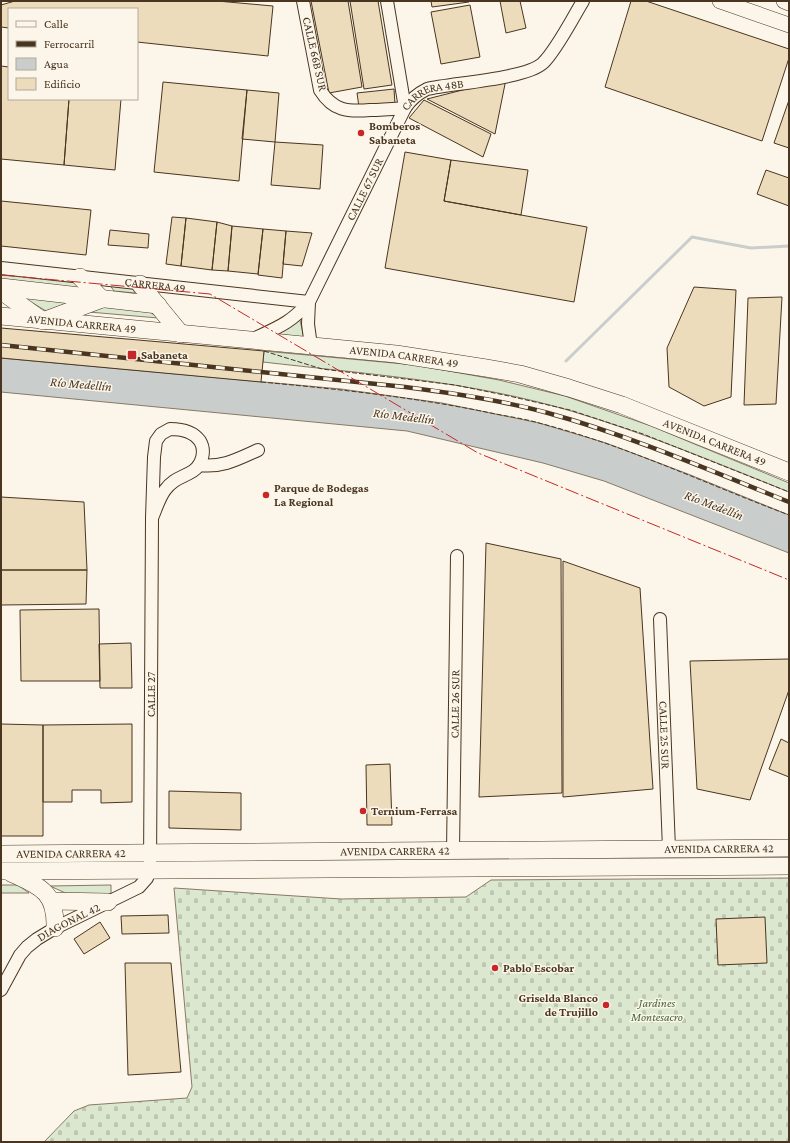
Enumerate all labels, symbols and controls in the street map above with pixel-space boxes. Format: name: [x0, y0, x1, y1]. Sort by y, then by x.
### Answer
legend: [8, 8, 138, 100]
street label: CALLE 66B SUR: [300, 16, 330, 93]
text: Calle: [44, 17, 68, 31]
text: Ferrocarril: [44, 37, 95, 51]
text: Agua: [44, 57, 69, 71]
street label: CARRERA 48B: [398, 76, 465, 113]
text: Edificio: [44, 77, 81, 91]
place label: Bomberos Sabaneta: [369, 119, 420, 147]
marker: Bomberos Sabaneta: [356, 128, 366, 138]
street label: CALLE 67 SUR: [343, 155, 386, 223]
street label: CARRERA 49: [124, 275, 186, 295]
street label: AVENIDA CARRERA 49: [26, 312, 137, 336]
street label: AVENIDA CARRERA 49: [349, 343, 459, 371]
place label: Sabaneta: [141, 348, 188, 362]
marker: Sabaneta: [126, 349, 138, 361]
water label: Río Medellín: [50, 374, 113, 394]
water label: Río Medellín: [372, 405, 436, 427]
street label: AVENIDA CARRERA 49: [661, 415, 768, 469]
place label: Parque de Bodegas La Regional: [274, 481, 369, 509]
water label: Río Medellín: [682, 487, 746, 523]
marker: Parque de Bodegas La Regional: [261, 490, 271, 500]
street label: CALLE 26 SUR: [448, 669, 462, 738]
street label: CALLE 27: [144, 671, 158, 717]
street label: CALLE 25 SUR: [656, 701, 673, 770]
place label: Ternium-Ferrasa: [371, 804, 458, 818]
marker: Ternium-Ferrasa: [358, 806, 368, 816]
street label: AVENIDA CARRERA 42: [664, 841, 774, 856]
street label: AVENIDA CARRERA 42: [340, 844, 450, 858]
street label: AVENIDA CARRERA 42: [16, 846, 126, 861]
street label: DIAGONAL 42: [35, 900, 102, 944]
place label: Pablo Escobar: [503, 961, 575, 975]
marker: Pablo Escobar: [490, 963, 500, 973]
place label: Griselda Blanco de Trujillo: [518, 991, 598, 1019]
park label: Jardines Montesacro: [630, 996, 683, 1024]
marker: Griselda Blanco de Trujillo: [601, 1000, 611, 1010]

